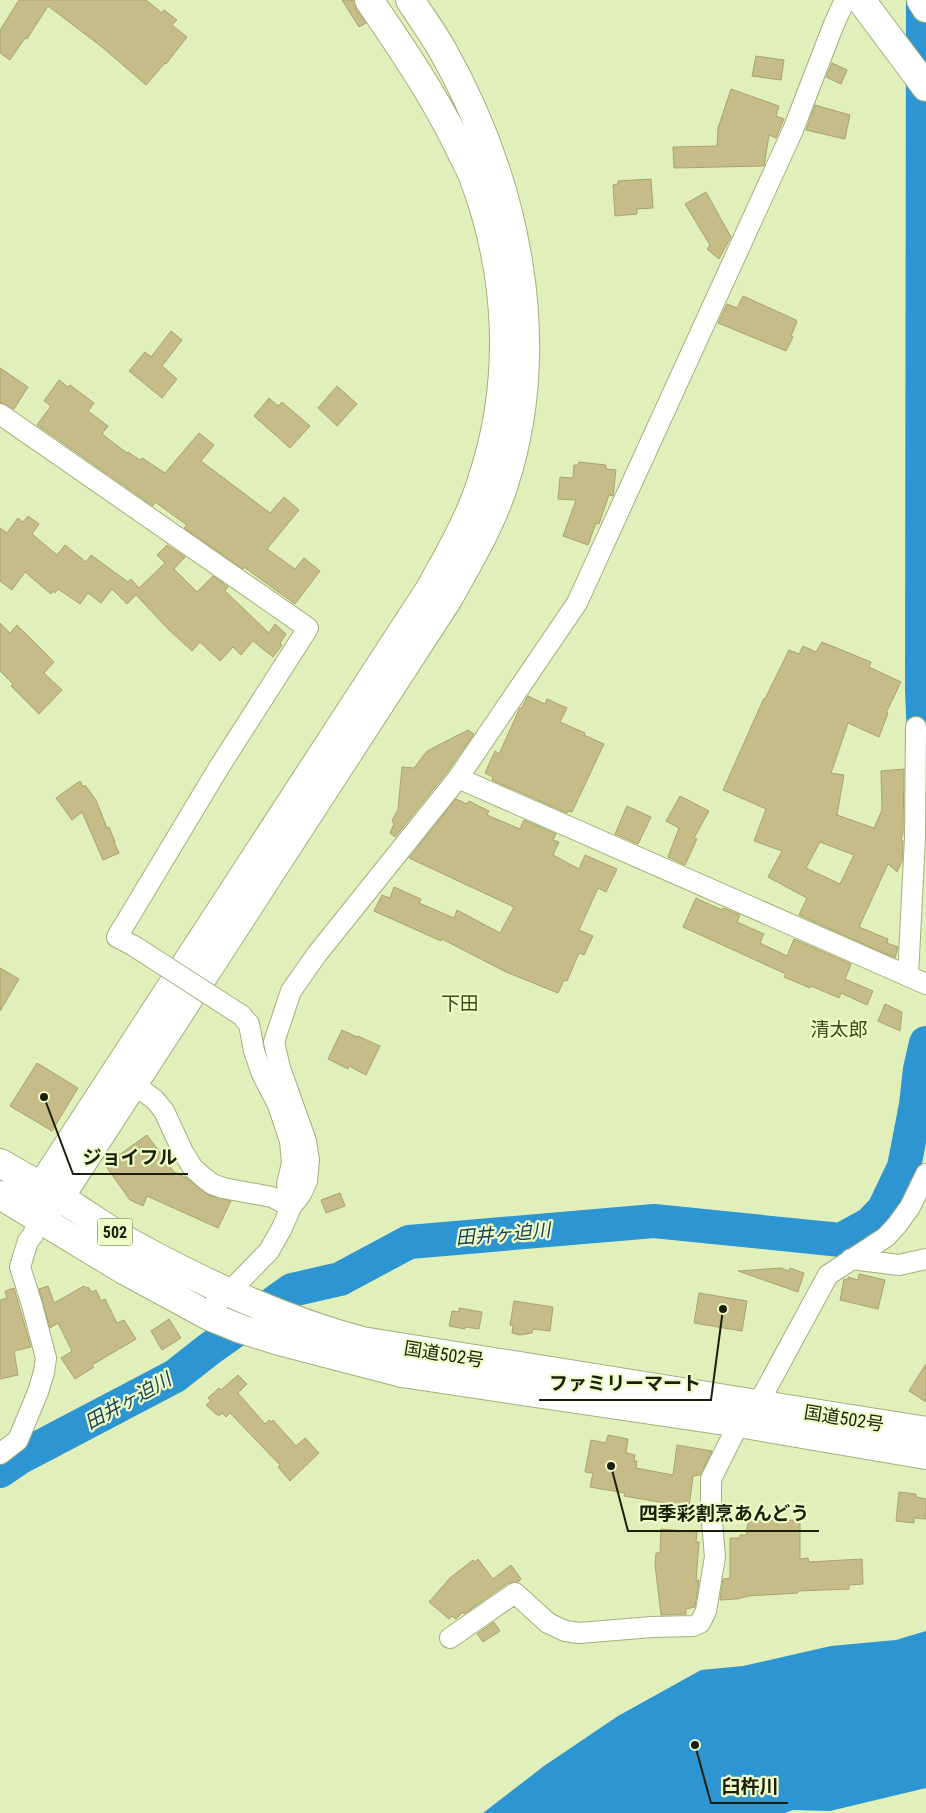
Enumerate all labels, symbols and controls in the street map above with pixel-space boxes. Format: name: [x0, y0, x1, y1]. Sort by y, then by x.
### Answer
district label: 下田: [441, 992, 479, 1015]
district label: 清太郎: [810, 1018, 868, 1041]
callout: ジョイフル: [73, 1140, 188, 1174]
text: ジョイフル: [82, 1146, 178, 1169]
road number: 502: [98, 1218, 132, 1246]
water label: 田井ヶ迫川: [455, 1218, 553, 1250]
street label: 国道502号: [403, 1337, 485, 1371]
callout: ファミリーマート: [539, 1366, 711, 1400]
water label: 田井ヶ迫川: [81, 1367, 177, 1434]
text: ファミリーマート: [549, 1372, 701, 1395]
street label: 国道502号: [803, 1401, 885, 1435]
callout: 四季彩割烹あんどう: [628, 1497, 819, 1531]
text: 四季彩割烹あんどう: [639, 1502, 809, 1525]
callout: 臼杵川: [711, 1769, 788, 1803]
text: 臼杵川: [721, 1775, 779, 1798]

